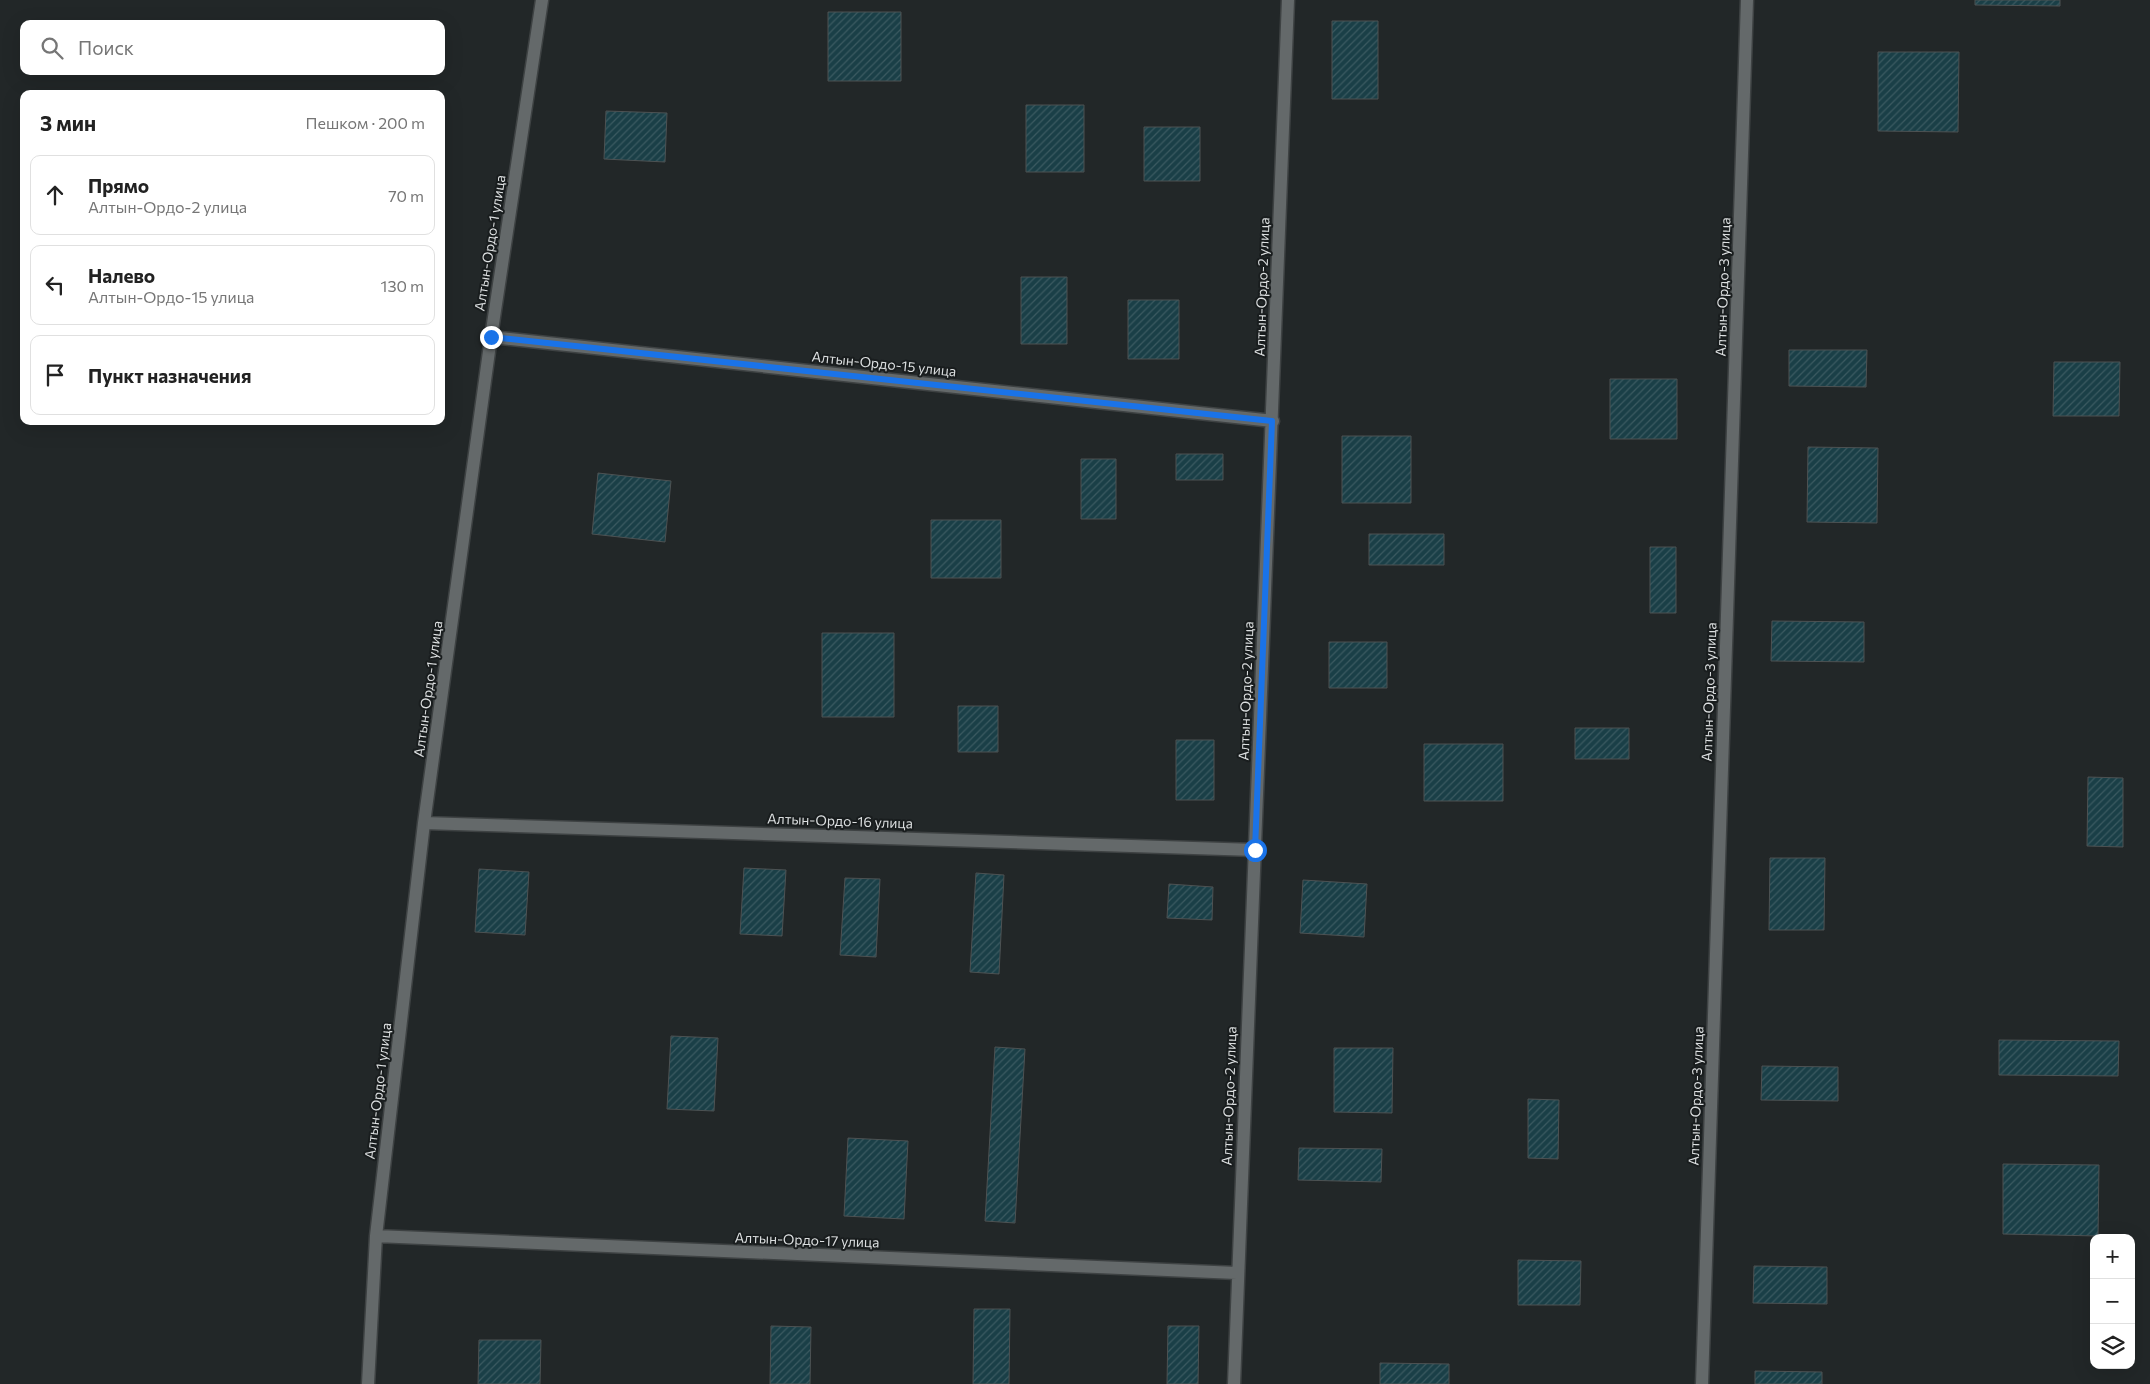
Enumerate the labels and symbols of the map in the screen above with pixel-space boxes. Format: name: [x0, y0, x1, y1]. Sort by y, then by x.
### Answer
street label: Алтын-Ордо-1 улица: [470, 174, 509, 312]
street label: Алтын-Ордо-2 улица: [1251, 217, 1272, 357]
street label: Алтын-Ордо-3 улица: [1712, 217, 1733, 357]
route end: [480, 326, 503, 349]
street label: Алтын-Ордо-15 улица: [811, 347, 957, 380]
street label: Алтын-Ордо-1 улица: [410, 620, 445, 758]
street label: Алтын-Ордо-2 улица: [1235, 621, 1256, 761]
street label: Алтын-Ордо-3 улица: [1698, 622, 1719, 762]
street label: Алтын-Ордо-16 улица: [767, 809, 913, 832]
route start: [1244, 839, 1267, 862]
street label: Алтын-Ордо-1 улица: [361, 1022, 394, 1160]
street label: Алтын-Ордо-2 улица: [1218, 1026, 1239, 1166]
street label: Алтын-Ордо-3 улица: [1685, 1026, 1706, 1166]
street label: Алтын-Ордо-17 улица: [734, 1228, 880, 1251]

